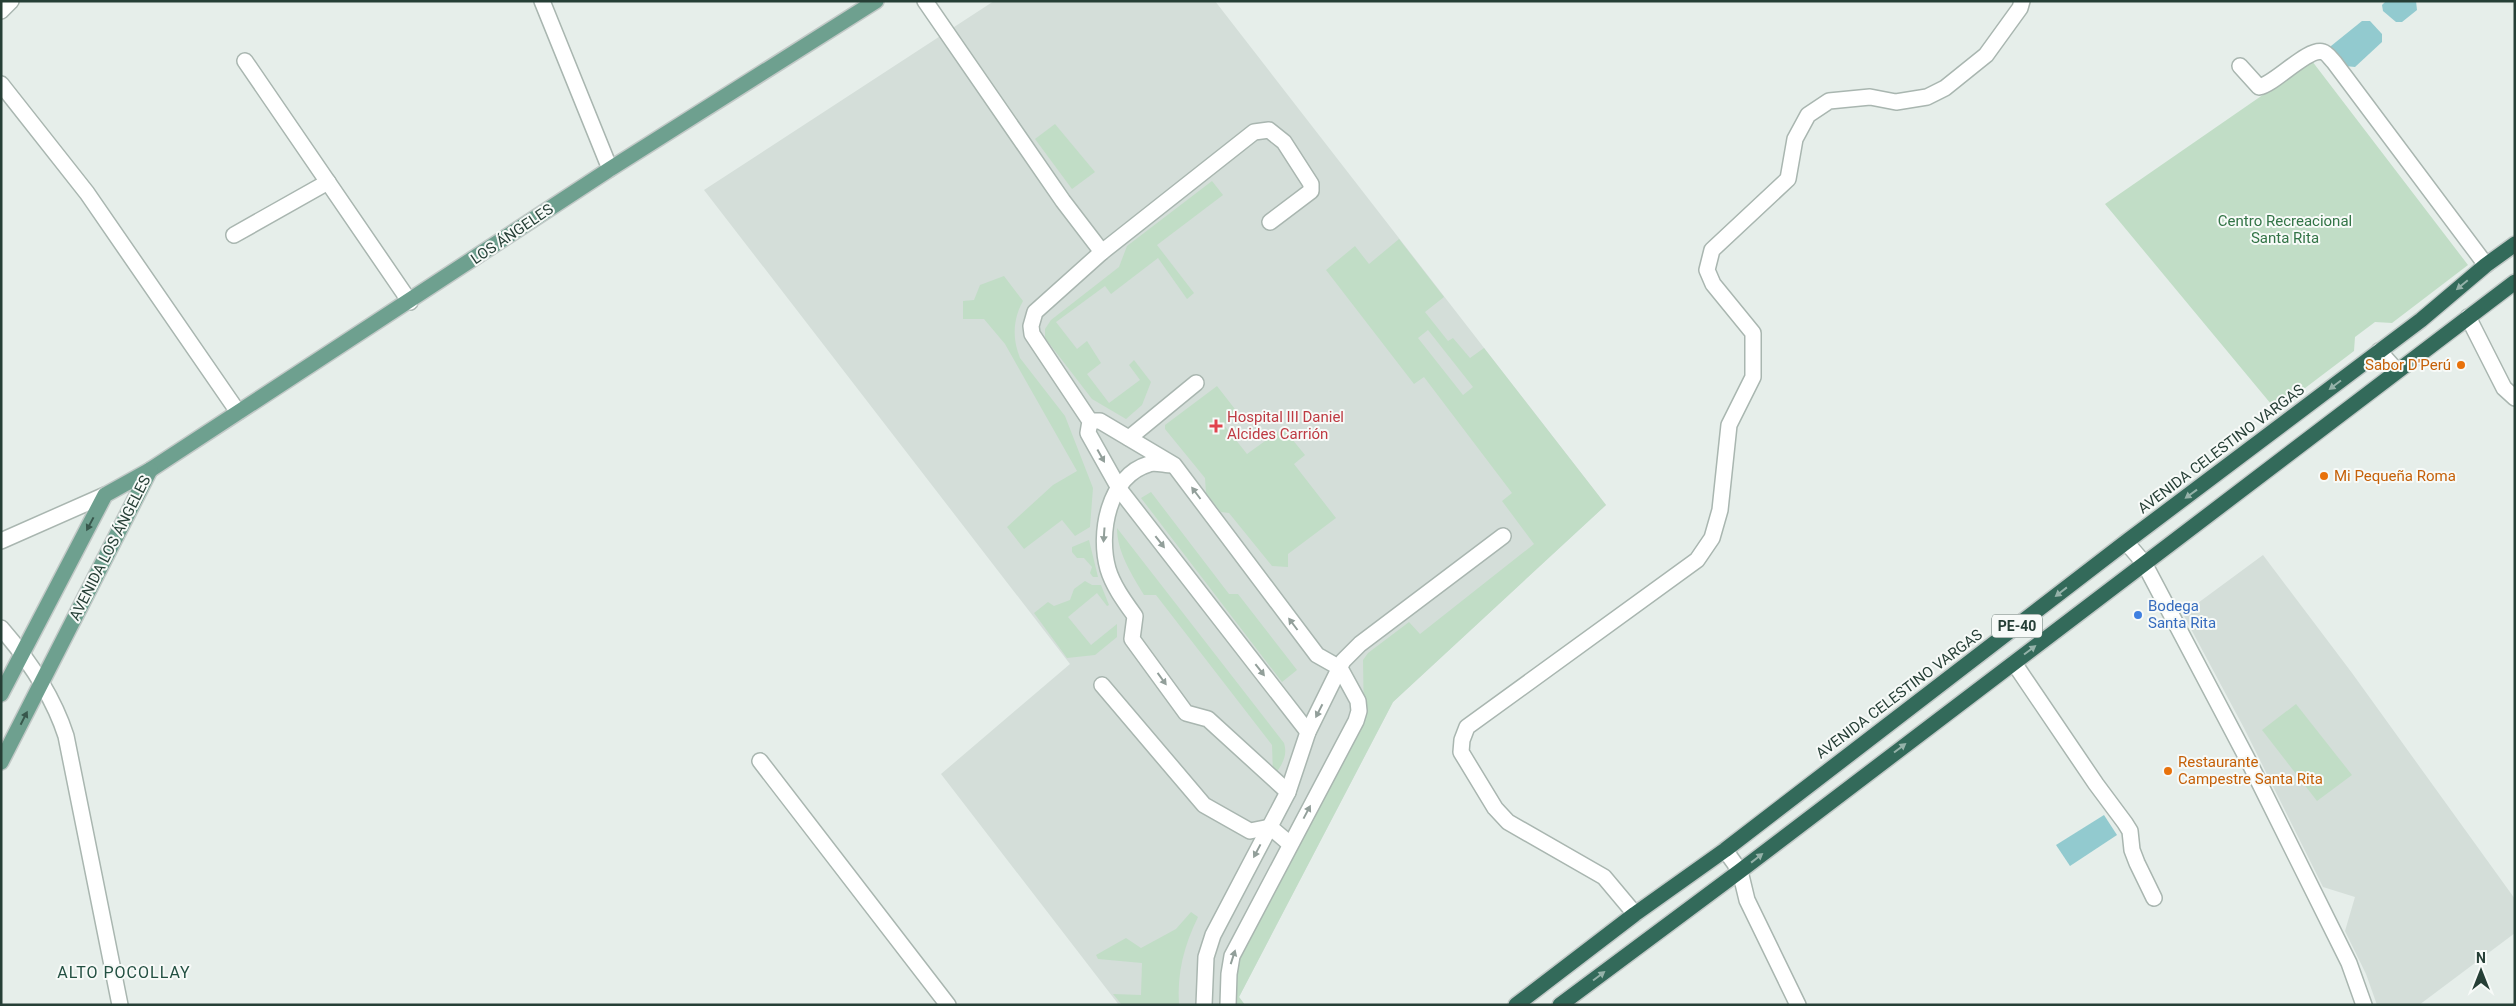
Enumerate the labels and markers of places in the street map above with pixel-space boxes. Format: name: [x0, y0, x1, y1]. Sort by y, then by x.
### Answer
place label: Sabor D'Perú: [2365, 356, 2451, 374]
marker: Sabor D'Perú: [2455, 359, 2467, 371]
place label: Hospital III Daniel Alcides Carrión: [1227, 408, 1344, 443]
marker: Hospital III Daniel Alcides Carrión: [1209, 419, 1223, 433]
place label: Mi Pequeña Roma: [2334, 467, 2456, 485]
marker: Mi Pequeña Roma: [2318, 470, 2330, 482]
place label: Bodega Santa Rita: [2148, 597, 2216, 632]
marker: Bodega Santa Rita: [2132, 609, 2144, 621]
place label: Restaurante Campestre Santa Rita: [2178, 753, 2323, 788]
marker: Restaurante Campestre Santa Rita: [2162, 765, 2174, 777]

